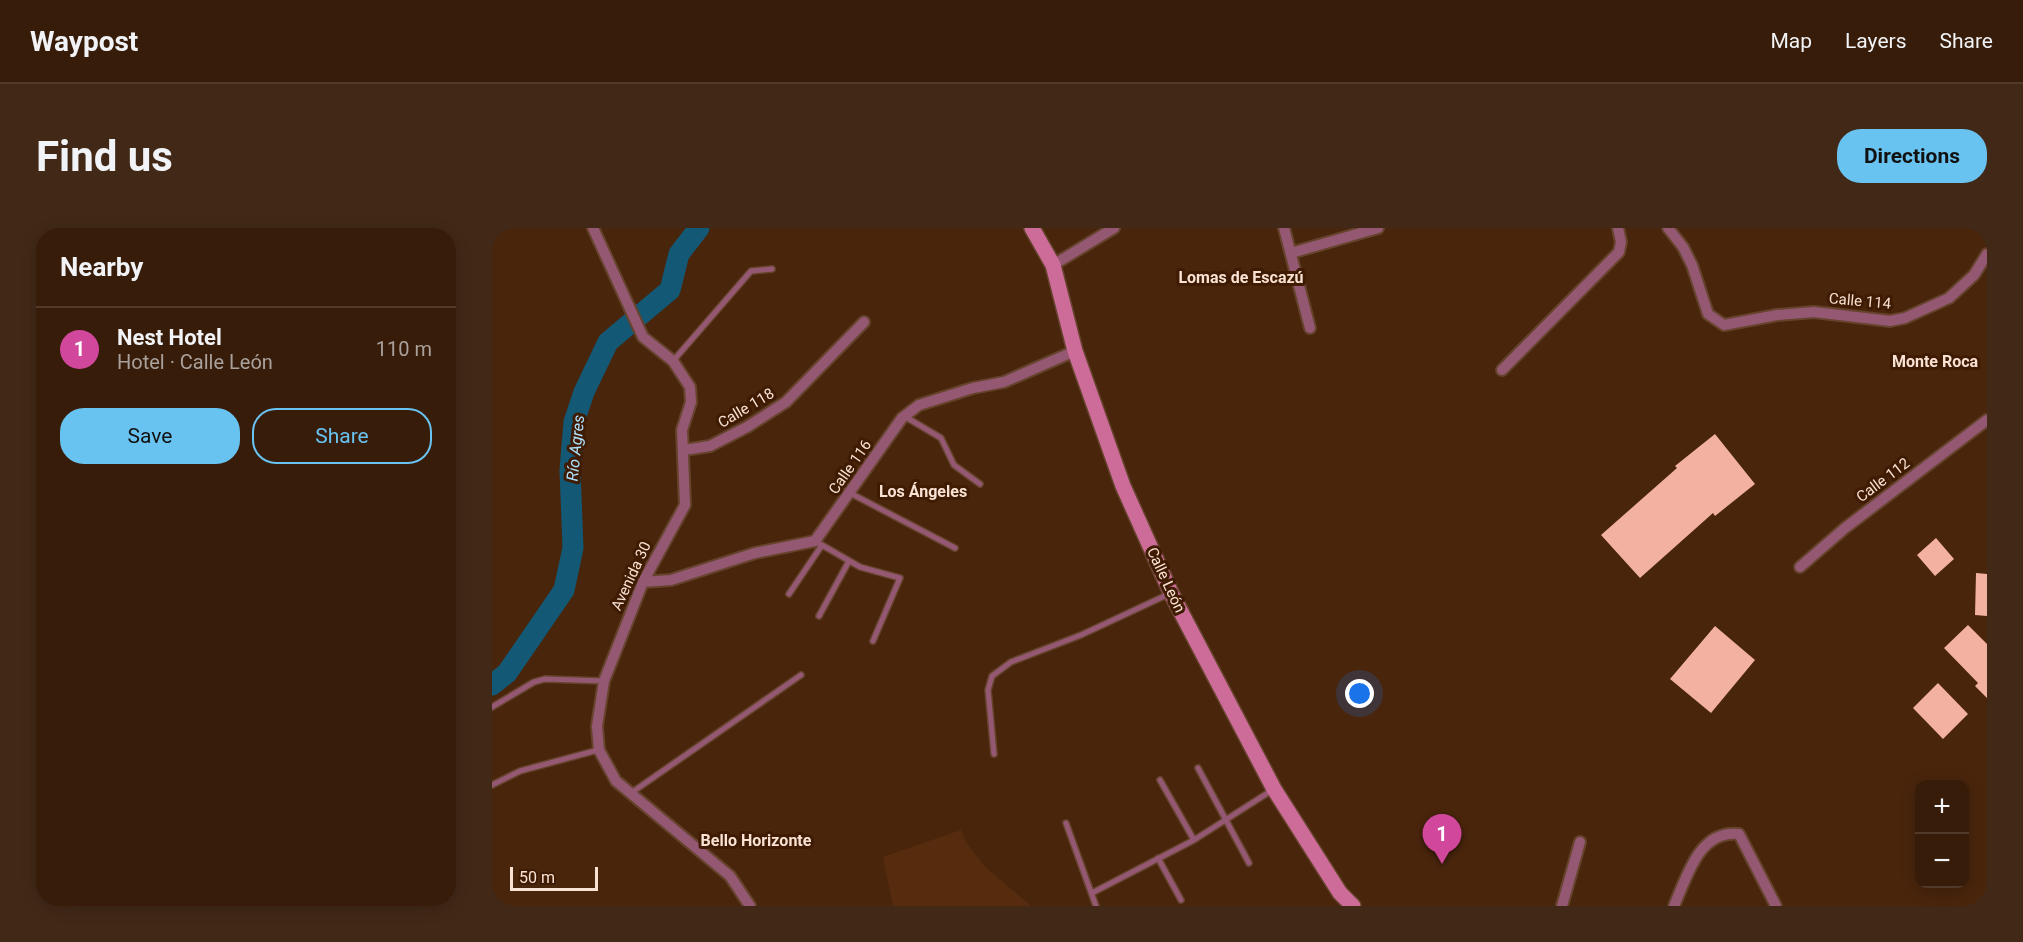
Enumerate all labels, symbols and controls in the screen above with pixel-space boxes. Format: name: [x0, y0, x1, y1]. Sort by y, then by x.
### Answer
text: Waypost: [30, 25, 138, 58]
text: Map: [1770, 29, 1812, 53]
text: Layers: [1845, 29, 1906, 53]
text: Share: [1939, 29, 1993, 53]
button: Directions: [1837, 129, 1987, 183]
text: Find us: [36, 132, 173, 181]
text: Nearby: [60, 252, 143, 282]
district label: Lomas de Escazú: [1178, 268, 1304, 287]
street label: Calle 114: [1828, 289, 1892, 313]
text: Nest Hotel: [117, 325, 222, 350]
text: 1: [74, 337, 85, 361]
text: 110 m: [376, 337, 432, 361]
text: Hotel · Calle León: [117, 350, 273, 374]
district label: Monte Roca: [1892, 352, 1979, 371]
street label: Calle 118: [715, 384, 777, 432]
button: Save: [60, 408, 240, 464]
button: Share: [252, 408, 432, 464]
water label: Río Agres: [563, 414, 588, 482]
street label: Calle 116: [825, 436, 875, 498]
street label: Calle 112: [1853, 454, 1913, 506]
district label: Los Ángeles: [879, 482, 967, 501]
street label: Avenida 30: [607, 539, 655, 613]
street label: Calle León: [1143, 545, 1189, 615]
your location: [1345, 679, 1374, 708]
map controls: [1915, 780, 1969, 888]
button: +: [1915, 780, 1969, 834]
pin: 1: [1422, 814, 1462, 864]
district label: Bello Horizonte: [701, 831, 812, 850]
button: −: [1915, 834, 1969, 888]
scale bar: [510, 864, 598, 892]
text: 50 m: [519, 868, 555, 887]

